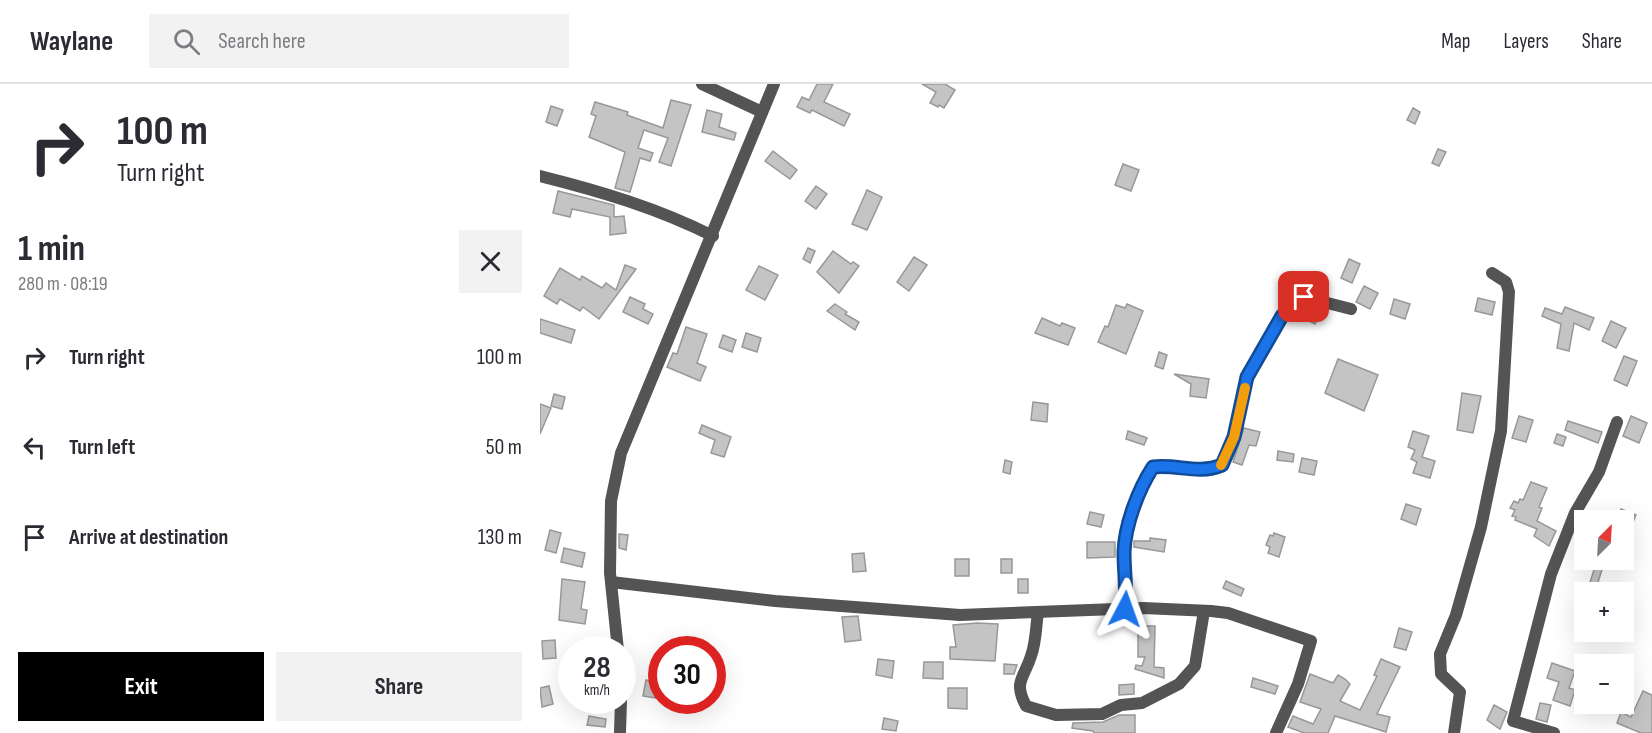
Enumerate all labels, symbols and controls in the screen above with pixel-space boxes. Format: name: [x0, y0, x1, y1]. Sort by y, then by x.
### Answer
search box: [149, 14, 569, 68]
text: Waylane: [30, 25, 113, 58]
icon: search: [170, 25, 203, 58]
text: Search here: [218, 28, 306, 55]
text: Map: [1441, 29, 1470, 54]
text: Layers: [1503, 29, 1549, 54]
text: Share: [1582, 29, 1622, 54]
text: 100 m: [117, 106, 208, 157]
icon: right: [18, 108, 96, 186]
text: Turn right: [117, 157, 204, 189]
text: 1 min: [18, 228, 85, 271]
button: close: [459, 230, 522, 293]
pin: [1278, 271, 1329, 322]
text: 280 m · 08:19: [18, 272, 108, 296]
icon: arrive: [1287, 280, 1320, 313]
icon: right: [18, 341, 51, 374]
text: Turn right: [69, 344, 145, 371]
text: 100 m: [477, 344, 522, 371]
icon: left: [18, 431, 51, 464]
text: Turn left: [69, 434, 135, 461]
text: 50 m: [486, 434, 522, 461]
north arrow: [1574, 510, 1634, 570]
map controls: [1574, 510, 1634, 714]
icon: arrive: [18, 521, 51, 554]
text: Arrive at destination: [69, 524, 228, 551]
text: 130 m: [478, 524, 522, 551]
position arrow: [1093, 577, 1157, 641]
button: +: [1574, 582, 1634, 642]
speed limit sign: 30: [648, 636, 726, 714]
text: 28: [583, 650, 611, 686]
button: Exit: [18, 652, 264, 721]
button: Share: [276, 652, 522, 721]
button: −: [1574, 654, 1634, 714]
text: km/h: [584, 681, 610, 700]

